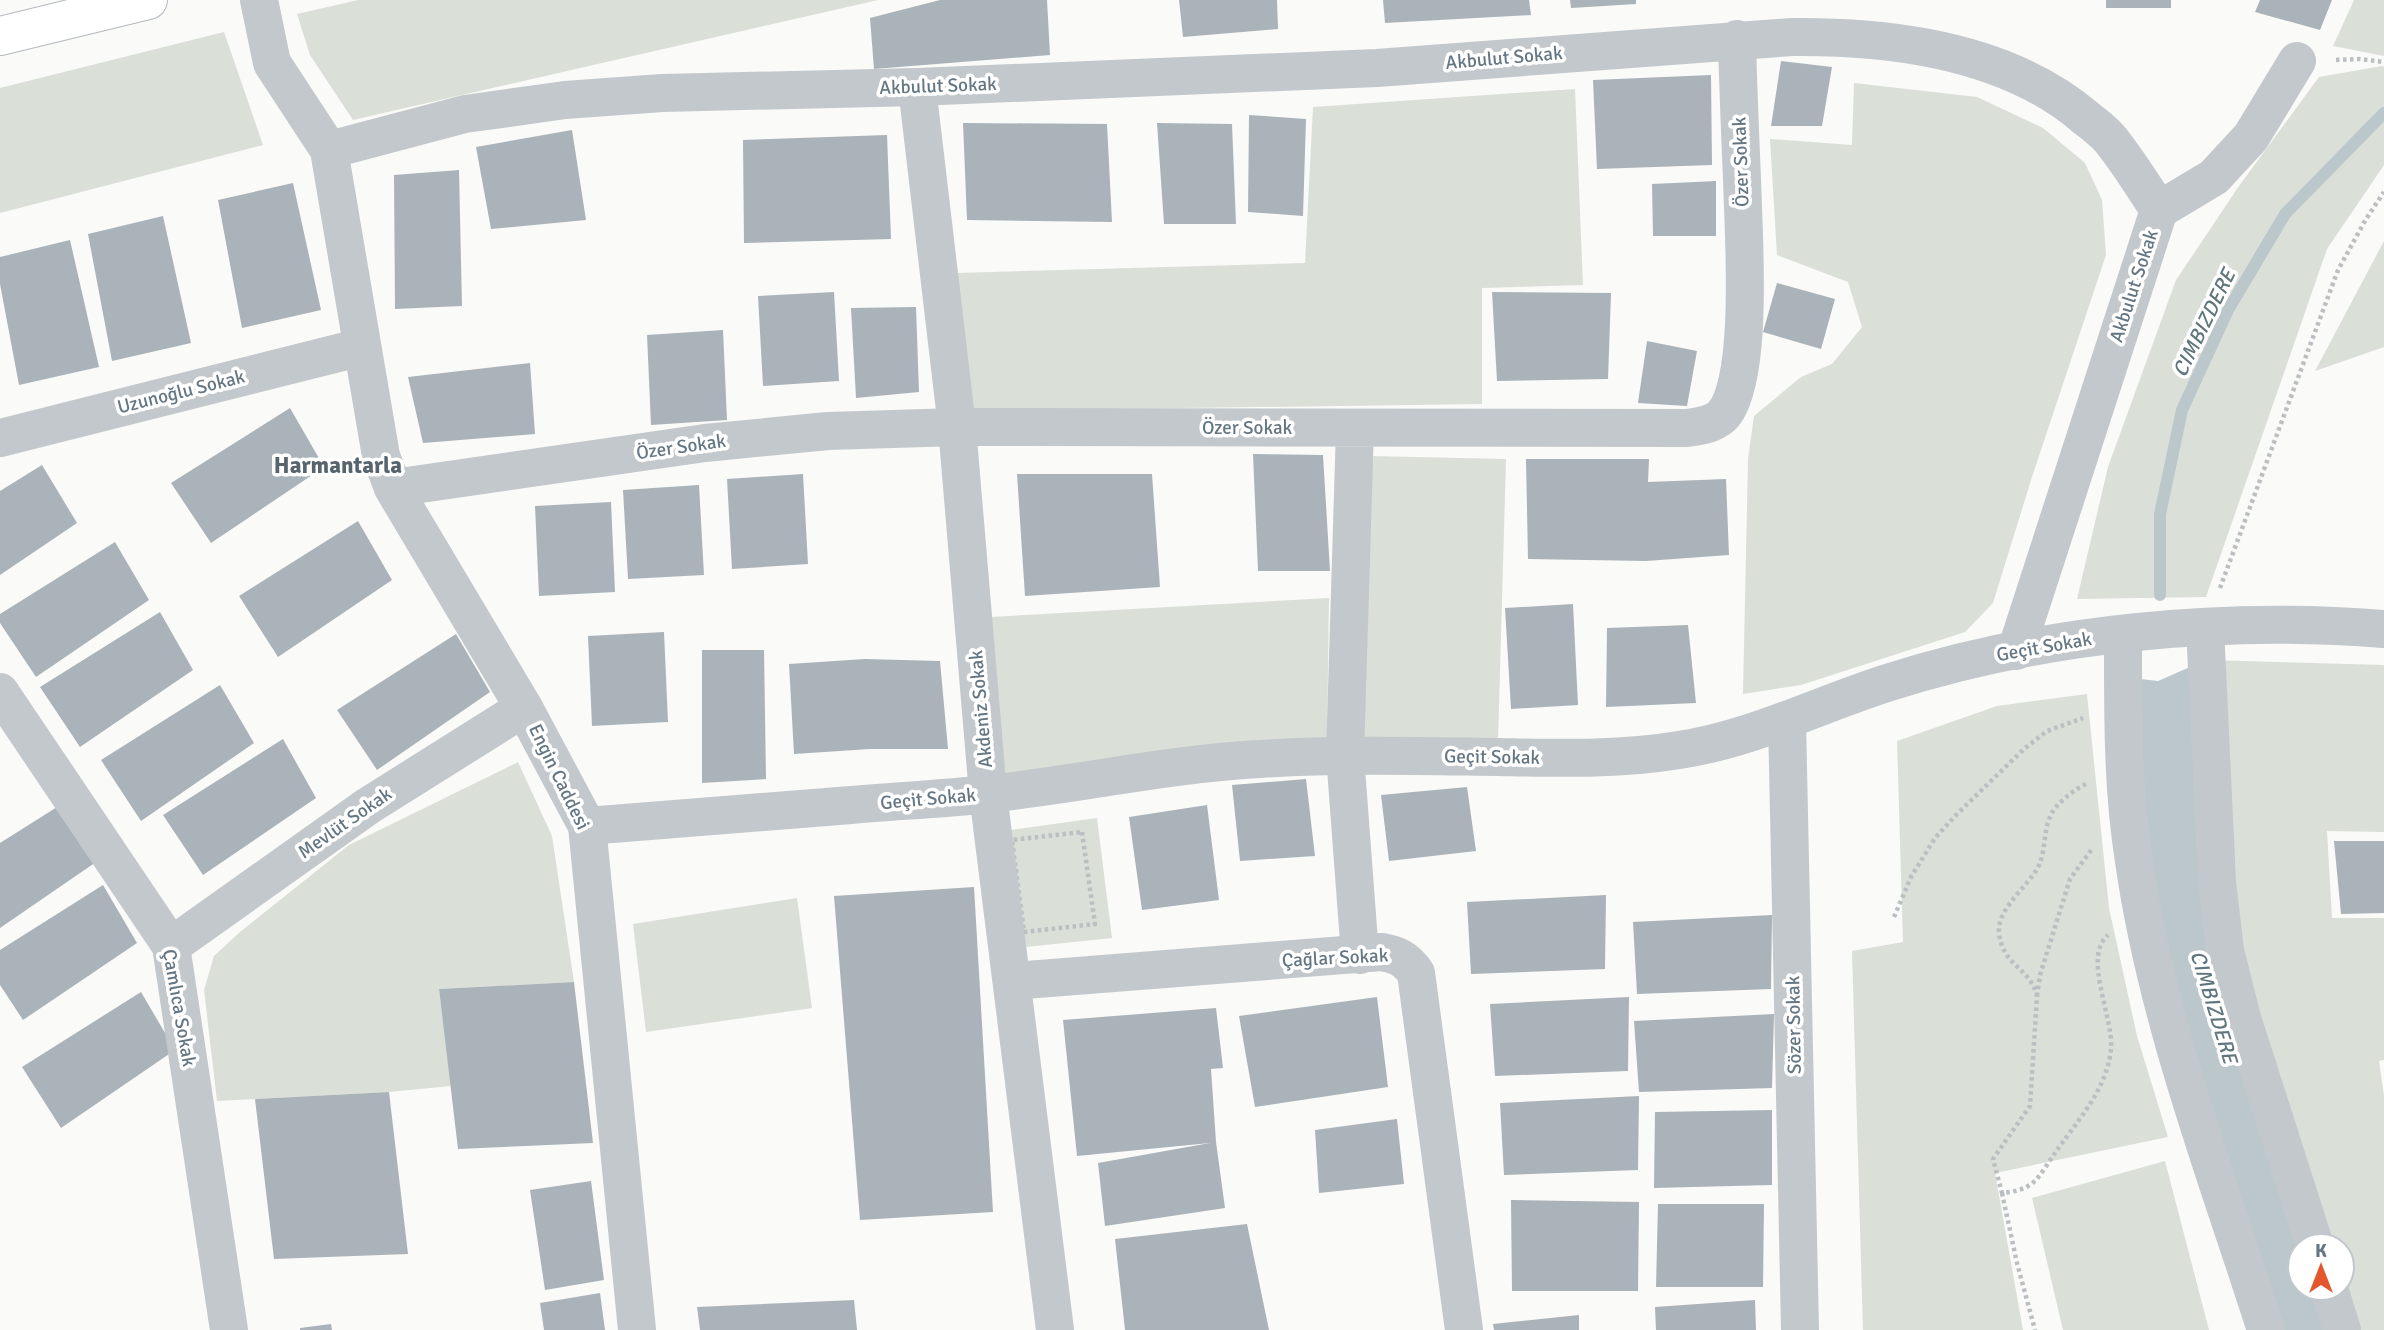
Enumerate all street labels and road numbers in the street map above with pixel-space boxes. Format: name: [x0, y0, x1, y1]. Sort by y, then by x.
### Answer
street label: Akbulut Sokak: [1445, 41, 1564, 75]
street label: Akbulut Sokak: [879, 72, 997, 100]
street label: Özer Sokak: [1727, 116, 1755, 208]
street label: Akbulut Sokak: [2104, 226, 2164, 345]
street label: Uzunoğlu Sokak: [115, 364, 248, 419]
street label: Özer Sokak: [1202, 416, 1293, 440]
street label: Özer Sokak: [635, 429, 728, 465]
street label: Geçit Sokak: [1995, 627, 2094, 667]
street label: Akdeniz Sokak: [964, 649, 998, 769]
street label: Engin Caddesi: [523, 720, 595, 834]
street label: Geçit Sokak: [1444, 744, 1541, 770]
street label: Mevlüt Sokak: [293, 782, 397, 864]
street label: Geçit Sokak: [879, 783, 977, 815]
street label: Çağlar Sokak: [1281, 943, 1389, 973]
street label: Çamlıca Sokak: [157, 947, 201, 1069]
street label: Sözer Sokak: [1781, 975, 1807, 1074]

